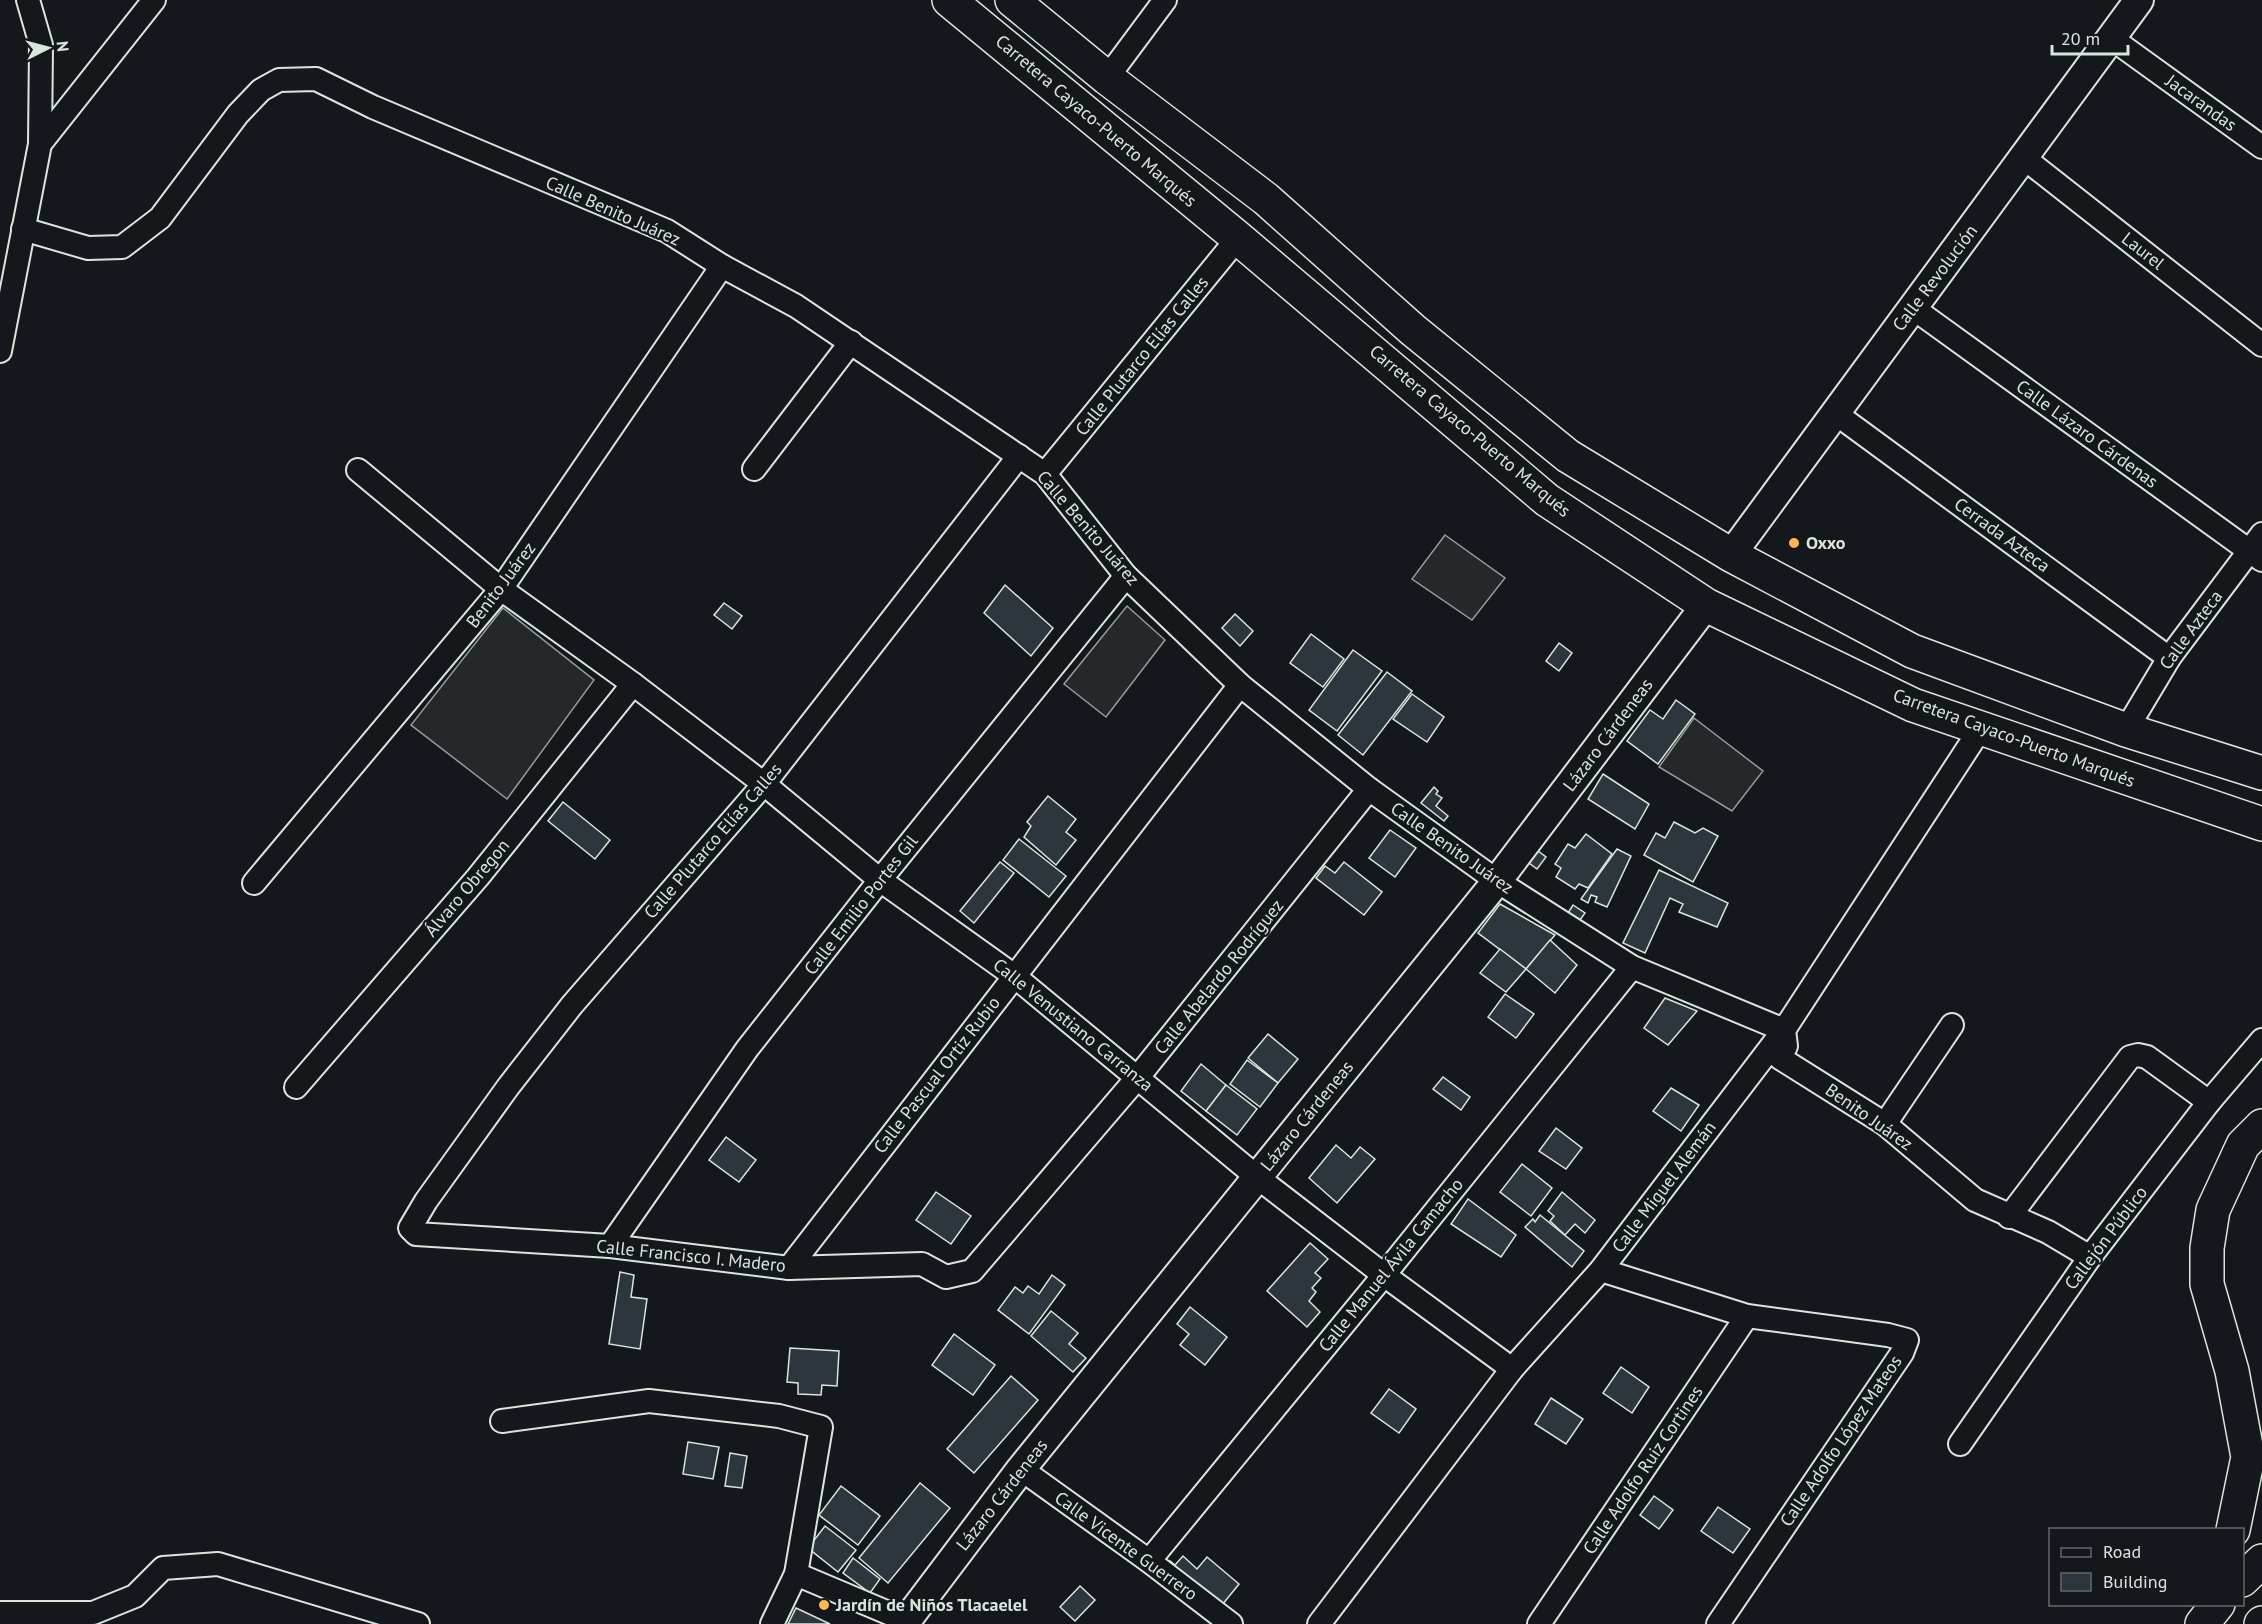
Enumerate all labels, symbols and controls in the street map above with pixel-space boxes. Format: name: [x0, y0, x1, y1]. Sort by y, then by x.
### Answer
north arrow: [18, 18, 78, 78]
scale bar: [2052, 18, 2128, 56]
text: 20 m: [2061, 27, 2100, 50]
street label: Carretera Cayaco-Puerto Marqués: [991, 30, 1202, 212]
text: N: [52, 40, 73, 53]
street label: Jacarandas: [2160, 69, 2241, 136]
street label: Calle Benito Juárez: [542, 171, 684, 251]
street label: Calle Revolución: [1887, 220, 1982, 336]
street label: Laurel: [2117, 227, 2170, 275]
street label: Calle Plutarco Elías Calles: [1070, 271, 1213, 440]
street label: Carretera Cayaco-Puerto Marqués: [1365, 340, 1576, 522]
street label: Calle Lázaro Cárdenas: [2012, 374, 2163, 493]
street label: Calle Benito Juárez: [1032, 465, 1145, 590]
street label: Cerrada Azteca: [1950, 492, 2055, 577]
place label: Oxxo: [1806, 531, 1846, 554]
marker: Oxxo: [1787, 536, 1801, 550]
street label: Benito Juárez: [461, 537, 540, 632]
street label: Calle Azteca: [2154, 585, 2227, 674]
street label: Lázaro Cárdeneas: [1558, 674, 1658, 796]
street label: Carretera Cayaco-Puerto Marqués: [1890, 683, 2138, 792]
street label: Calle Plutarco Elías Calles: [639, 758, 787, 923]
street label: Calle Benito Juárez: [1386, 797, 1518, 899]
street label: Calle Emilio Portes Gil: [799, 830, 923, 979]
street label: Álvaro Obregon: [419, 834, 514, 941]
street label: Calle Abelardo Rodríguez: [1149, 894, 1288, 1059]
street label: Calle Venustiano Carranza: [989, 953, 1158, 1096]
street label: Calle Pascual Ortiz Rubio: [868, 992, 1005, 1158]
street label: Lázaro Cárdeneas: [1255, 1056, 1358, 1176]
street label: Benito Juárez: [1821, 1078, 1918, 1155]
street label: Calle Miguel Alemán: [1607, 1116, 1721, 1257]
street label: Calle Manuel Ávila Camacho: [1313, 1173, 1468, 1356]
street label: Callejón Público: [2059, 1181, 2152, 1294]
street label: Calle Francisco I. Madero: [595, 1234, 787, 1277]
street label: Calle Adolfo López Mateos: [1775, 1351, 1907, 1531]
street label: Calle Adolfo Ruiz Cortines: [1577, 1381, 1708, 1559]
street label: Lázaro Cárdeneas: [951, 1434, 1052, 1555]
street label: Calle Vicente Guerrero: [1050, 1486, 1202, 1605]
legend: [2049, 1528, 2244, 1606]
text: Road: [2103, 1540, 2141, 1563]
text: Building: [2103, 1570, 2167, 1593]
place label: Jardín de Niños Tlacaelel: [835, 1593, 1028, 1616]
marker: Jardín de Niños Tlacaelel: [817, 1598, 831, 1612]

